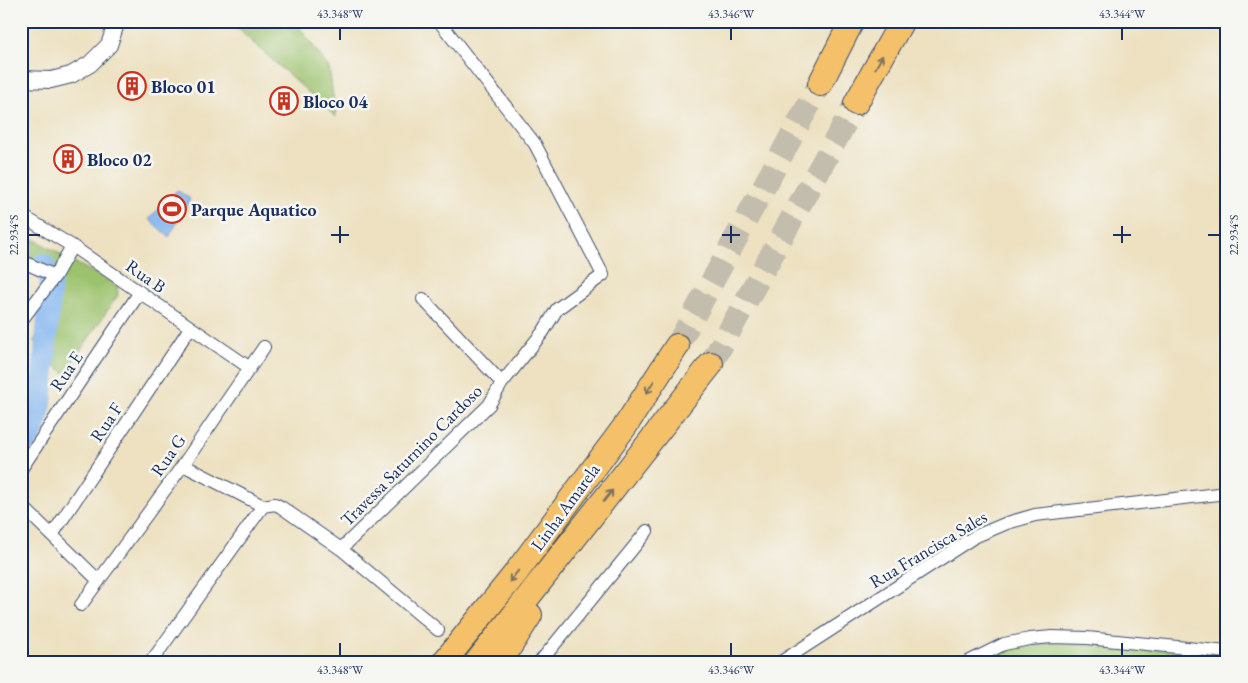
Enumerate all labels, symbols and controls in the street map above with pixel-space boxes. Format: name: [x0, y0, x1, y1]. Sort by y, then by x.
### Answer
text: 43.348°W: [317, 6, 364, 22]
text: 43.346°W: [708, 6, 755, 22]
text: 43.344°W: [1099, 6, 1146, 22]
one-way arrow: [875, 55, 884, 70]
building icon: Bloco 01: [117, 71, 147, 101]
place label: Bloco 01: [151, 75, 216, 98]
building icon: Bloco 04: [269, 86, 299, 116]
place label: Bloco 04: [303, 90, 368, 113]
building icon: Bloco 02: [53, 144, 83, 174]
place label: Bloco 02: [87, 148, 152, 171]
sports icon: Parque Aquatico: [157, 194, 187, 224]
place label: Parque Aquatico: [191, 198, 316, 221]
text: 22.934°S: [6, 214, 22, 255]
text: 22.934°S: [1226, 214, 1242, 255]
street label: Rua B: [122, 254, 170, 298]
street label: Rua E: [44, 347, 88, 395]
street label: Travessa Saturnino Cardoso: [335, 379, 487, 531]
one-way arrow: [645, 380, 655, 394]
street label: Rua F: [85, 398, 127, 446]
street label: Rua G: [145, 429, 191, 481]
street label: Linha Amarela: [526, 458, 605, 555]
one-way arrow: [602, 490, 613, 503]
street label: Rua Francisca Sales: [865, 505, 991, 593]
one-way arrow: [509, 569, 520, 582]
text: 43.348°W: [317, 662, 364, 678]
text: 43.346°W: [708, 662, 755, 678]
text: 43.344°W: [1099, 662, 1146, 678]

